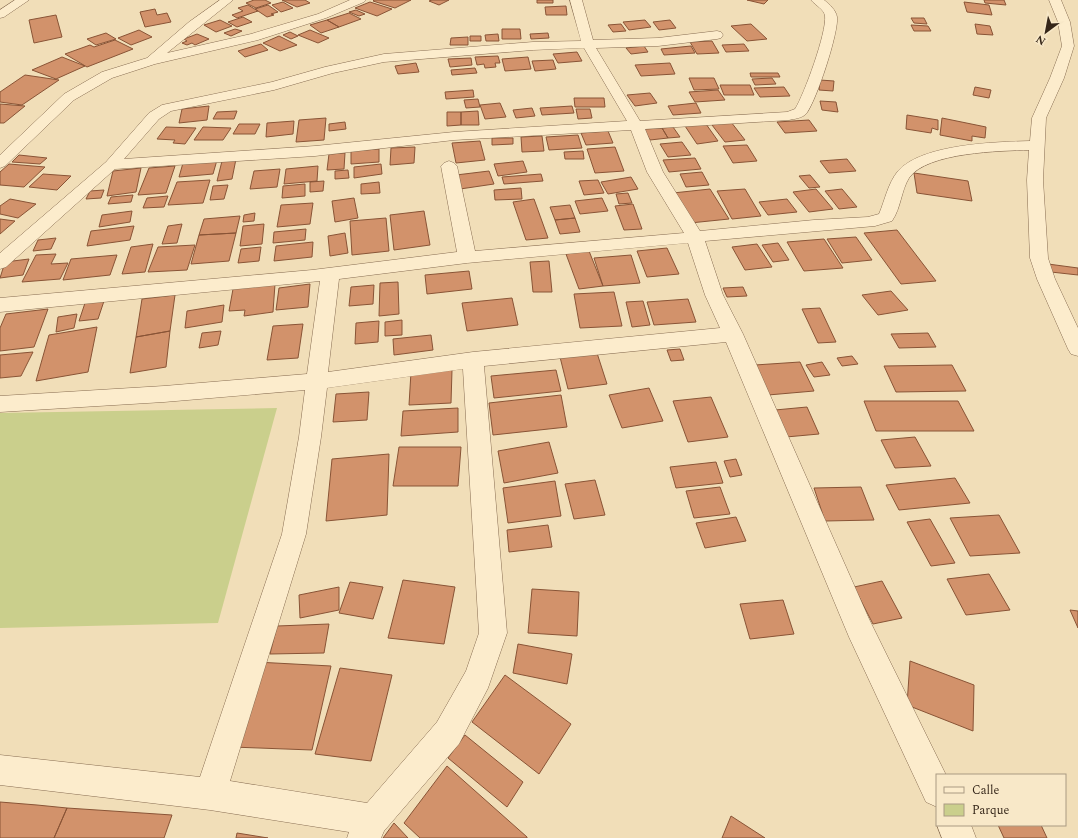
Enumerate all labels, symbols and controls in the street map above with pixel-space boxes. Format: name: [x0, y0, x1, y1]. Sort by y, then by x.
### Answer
north arrow: [1026, 12, 1066, 52]
text: N: [1033, 30, 1049, 50]
legend: [936, 774, 1066, 826]
text: Calle: [972, 781, 1000, 800]
text: Parque: [972, 801, 1009, 820]

